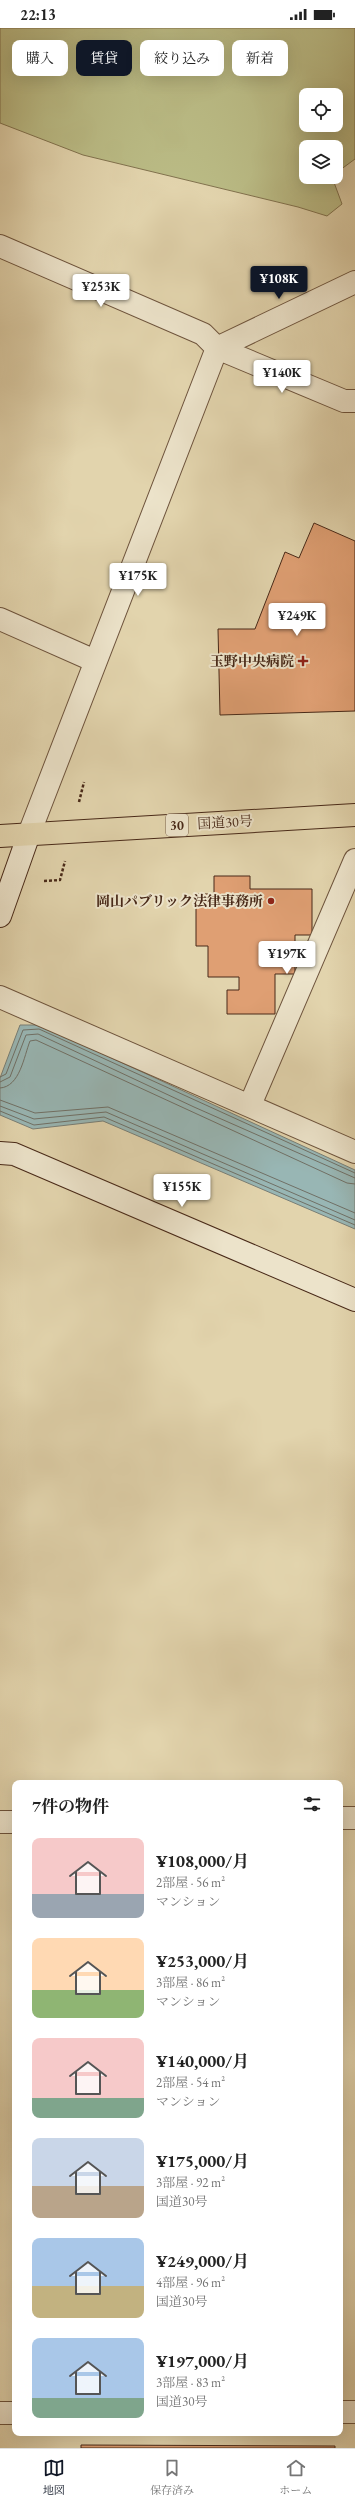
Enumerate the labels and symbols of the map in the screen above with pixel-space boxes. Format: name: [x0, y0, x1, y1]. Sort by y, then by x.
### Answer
pin: ¥108K: [251, 266, 307, 300]
pin: ¥253K: [73, 274, 129, 308]
pin: ¥140K: [254, 360, 310, 394]
pin: ¥175K: [110, 563, 166, 597]
pin: ¥249K: [269, 603, 325, 637]
place label: 玉野中央病院: [210, 652, 294, 670]
marker: 玉野中央病院: [297, 655, 309, 667]
street label: 国道30号: [197, 812, 253, 832]
road number: 30: [166, 814, 188, 836]
place label: 岡山パブリック法律事務所: [96, 892, 263, 910]
marker: 岡山パブリック法律事務所: [266, 896, 276, 906]
pin: ¥197K: [259, 941, 315, 975]
pin: ¥155K: [154, 1174, 210, 1208]

